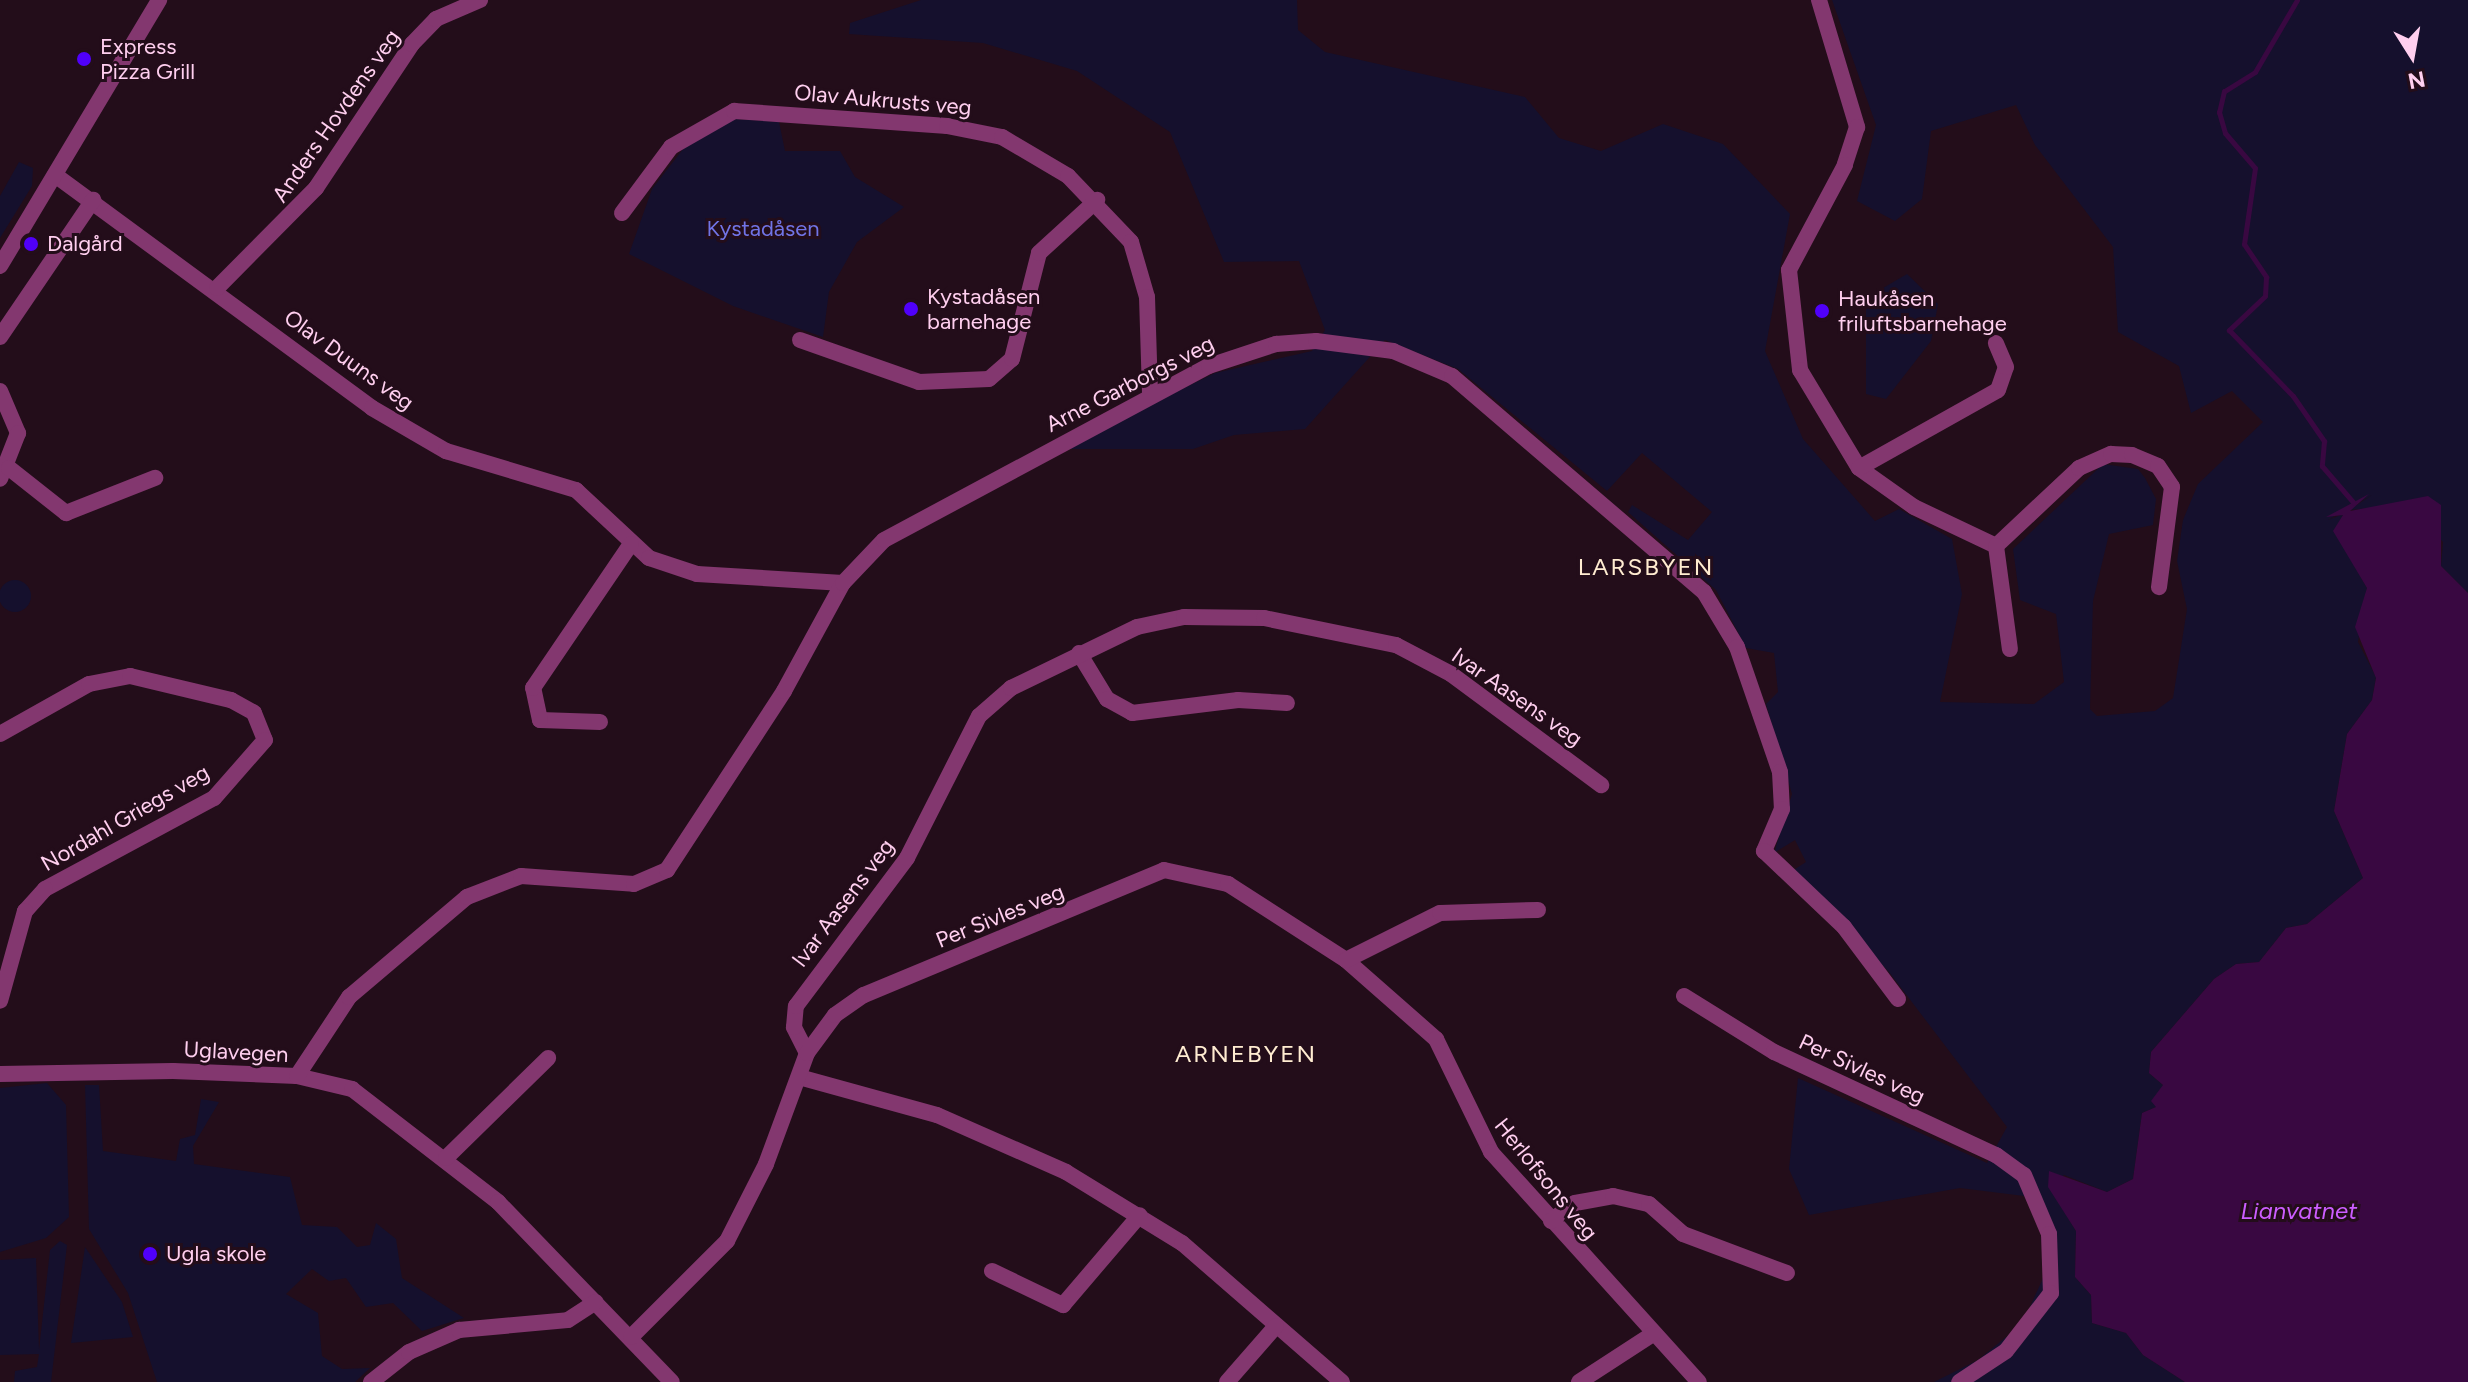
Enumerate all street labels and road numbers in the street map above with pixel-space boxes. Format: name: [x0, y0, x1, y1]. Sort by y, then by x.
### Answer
street label: Anders Hovdens veg: [267, 25, 405, 207]
street label: Olav Aukrusts veg: [793, 79, 973, 121]
street label: Olav Duuns veg: [279, 304, 419, 416]
street label: Arne Garborgs veg: [1041, 330, 1219, 438]
street label: Ivar Aasens veg: [1447, 642, 1587, 752]
street label: Nordahl Griegs veg: [36, 759, 214, 877]
street label: Ivar Aasens veg: [786, 834, 900, 972]
street label: Per Sivles veg: [932, 878, 1068, 954]
street label: Per Sivles veg: [1795, 1028, 1929, 1110]
street label: Uglavegen: [183, 1036, 289, 1068]
street label: Herlofsons veg: [1489, 1113, 1603, 1245]

